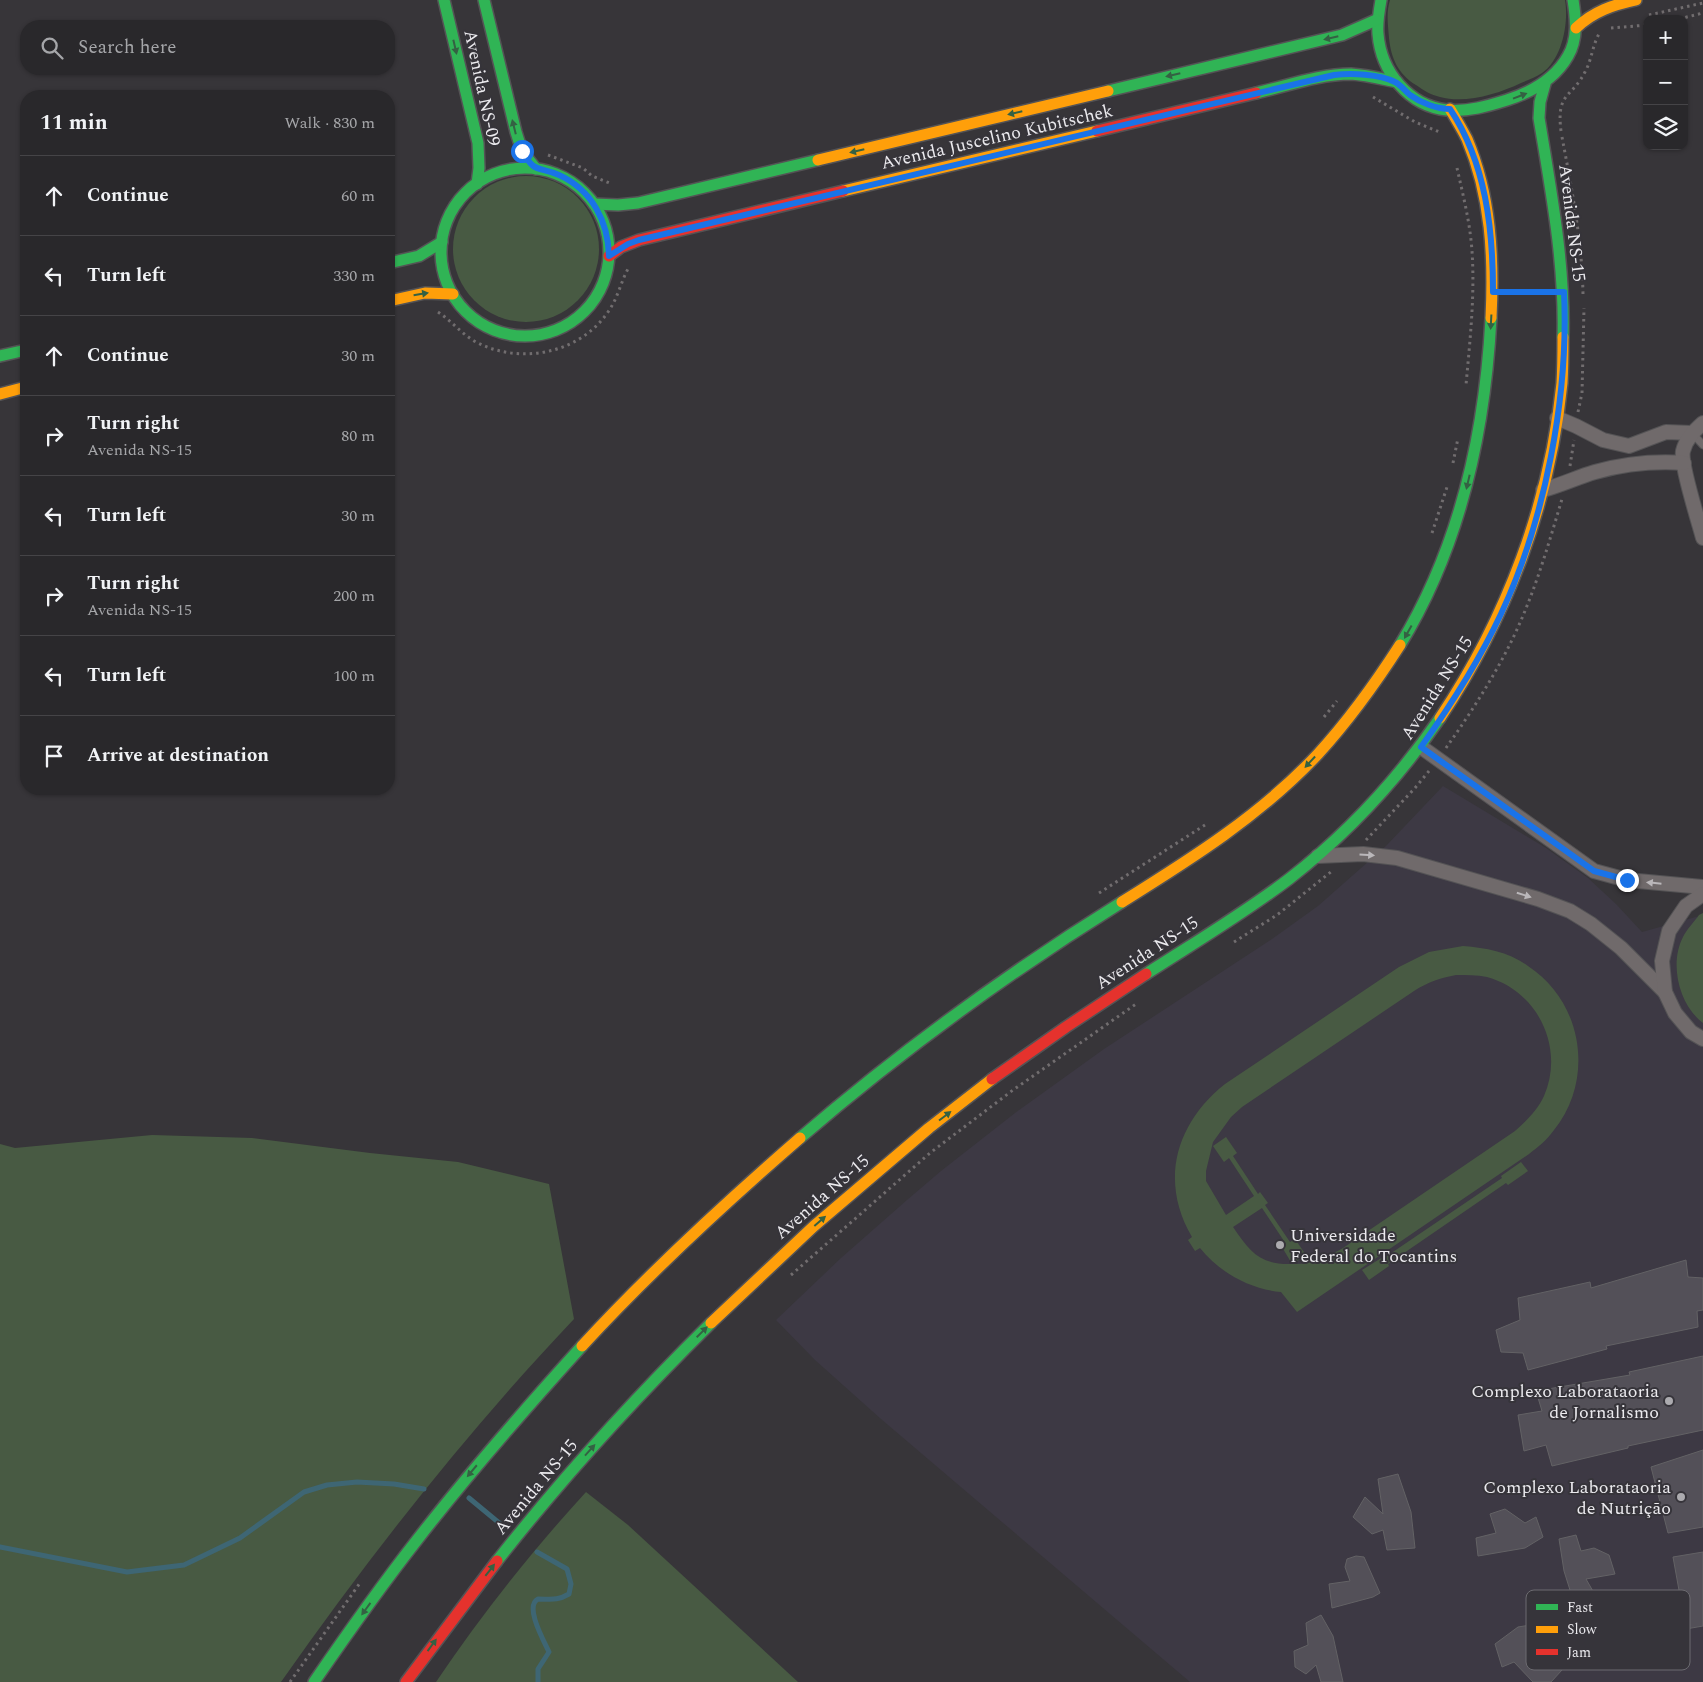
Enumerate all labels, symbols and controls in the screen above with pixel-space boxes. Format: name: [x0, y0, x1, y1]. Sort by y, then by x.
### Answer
map controls: [1643, 15, 1688, 150]
button: +: [1643, 15, 1688, 60]
search box: [20, 20, 395, 75]
street label: Avenida NS-09: [457, 27, 507, 149]
text: Search here: [78, 33, 177, 62]
icon: search: [38, 34, 66, 62]
one-way arrow: [1324, 34, 1339, 42]
one-way arrow: [451, 40, 459, 55]
button: −: [1643, 60, 1688, 105]
one-way arrow: [1166, 71, 1181, 79]
one-way arrow: [1512, 92, 1527, 99]
street label: Avenida Juscelino Kubitschek: [878, 97, 1116, 177]
button: layers: [1643, 105, 1688, 150]
text: 11 min: [40, 107, 108, 139]
one-way arrow: [1007, 109, 1023, 117]
text: Walk · 830 m: [284, 111, 375, 135]
one-way arrow: [510, 119, 518, 134]
route start: [511, 140, 534, 163]
one-way arrow: [849, 147, 864, 155]
street label: Avenida NS-15: [1551, 163, 1593, 283]
text: Continue: [87, 181, 169, 210]
icon: ahead: [40, 182, 68, 210]
text: 60 m: [341, 184, 375, 208]
text: Turn left: [87, 261, 166, 290]
icon: left: [40, 262, 68, 290]
text: 330 m: [333, 264, 375, 288]
one-way arrow: [413, 290, 429, 298]
one-way arrow: [1487, 314, 1495, 330]
text: Continue: [87, 341, 169, 370]
icon: ahead: [40, 342, 68, 370]
text: 30 m: [341, 344, 375, 368]
text: Turn right: [87, 409, 180, 438]
icon: right: [40, 422, 68, 450]
text: 80 m: [341, 424, 375, 448]
text: Avenida NS-15: [87, 438, 192, 462]
one-way arrow: [1464, 475, 1472, 490]
text: Turn left: [87, 501, 166, 530]
icon: left: [40, 502, 68, 530]
text: 30 m: [341, 504, 375, 528]
text: Turn right: [87, 569, 180, 598]
icon: right: [40, 582, 68, 610]
text: 200 m: [333, 584, 375, 608]
text: Avenida NS-15: [87, 598, 192, 622]
one-way arrow: [1403, 626, 1412, 639]
street label: Avenida NS-15: [1394, 631, 1480, 745]
text: Turn left: [87, 661, 166, 690]
icon: left: [40, 662, 68, 690]
text: 100 m: [333, 664, 375, 688]
text: Arrive at destination: [87, 741, 269, 770]
icon: arrive: [40, 742, 68, 770]
one-way arrow: [1304, 755, 1316, 767]
one-way arrow: [1359, 851, 1375, 859]
route end: [1616, 869, 1639, 892]
one-way arrow: [1646, 879, 1662, 887]
one-way arrow: [1517, 891, 1532, 899]
street label: Avenida NS-15: [1090, 909, 1204, 997]
one-way arrow: [938, 1110, 951, 1121]
street label: Avenida NS-15: [769, 1148, 875, 1246]
one-way arrow: [814, 1215, 827, 1226]
place label: Universidade Federal do Tocantins: [1290, 1222, 1457, 1270]
marker: Universidade Federal do Tocantins: [1274, 1239, 1286, 1251]
one-way arrow: [696, 1326, 708, 1338]
place label: Complexo Laborataoria de Jornalismo: [1471, 1378, 1659, 1426]
marker: Complexo Laborataoria de Jornalismo: [1663, 1395, 1675, 1407]
street label: Avenida NS-15: [488, 1433, 584, 1541]
one-way arrow: [584, 1444, 596, 1456]
one-way arrow: [467, 1464, 478, 1477]
place label: Complexo Laborataoria de Nutrição: [1483, 1474, 1671, 1522]
marker: Complexo Laborataoria de Nutrição: [1675, 1491, 1687, 1503]
one-way arrow: [484, 1564, 495, 1577]
legend: [1526, 1590, 1690, 1670]
text: Fast: [1567, 1597, 1593, 1618]
one-way arrow: [361, 1602, 371, 1616]
text: Slow: [1567, 1619, 1597, 1640]
one-way arrow: [427, 1638, 437, 1652]
text: Jam: [1567, 1642, 1591, 1663]

